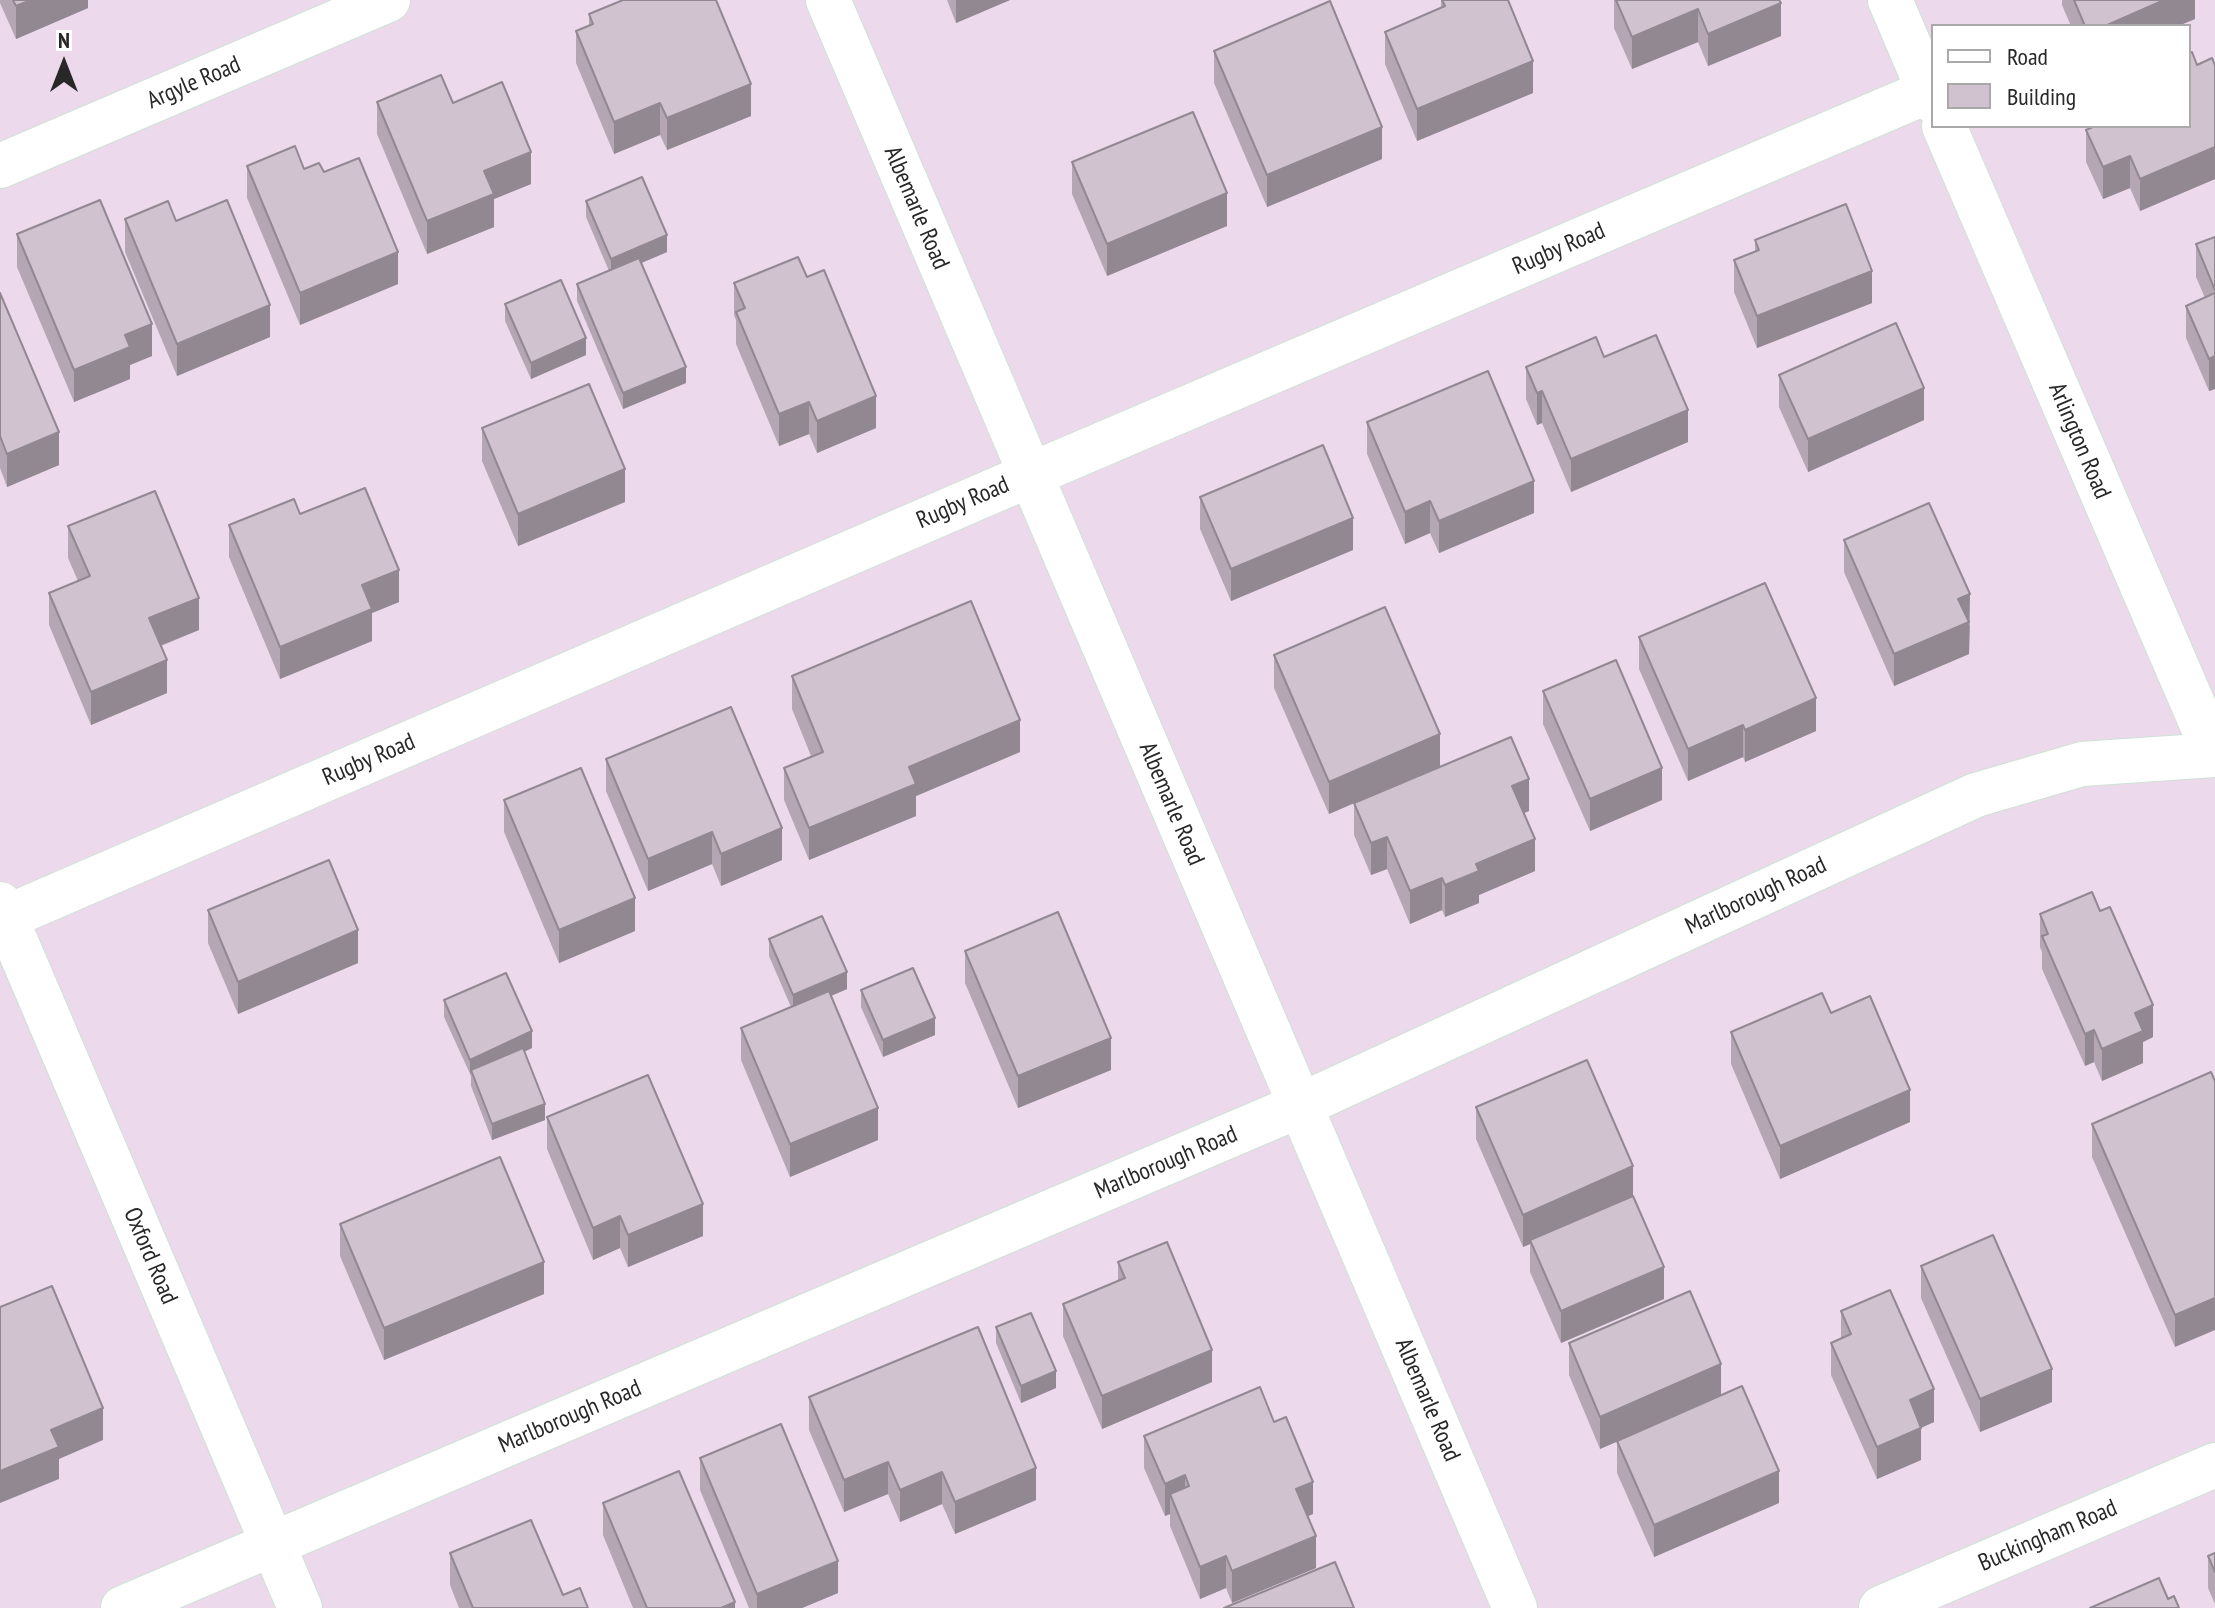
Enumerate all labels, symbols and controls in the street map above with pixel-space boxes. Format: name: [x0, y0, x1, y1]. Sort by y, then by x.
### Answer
north arrow: [24, 24, 104, 104]
legend: [1931, 24, 2191, 128]
text: N: [58, 26, 70, 54]
text: Road: [2007, 41, 2048, 72]
street label: Argyle Road: [143, 50, 245, 116]
text: Building: [2007, 81, 2076, 112]
street label: Albemarle Road: [877, 142, 955, 274]
street label: Rugby Road: [1508, 217, 1610, 281]
street label: Arlington Road: [2042, 379, 2116, 503]
street label: Rugby Road: [912, 471, 1014, 535]
street label: Rugby Road: [318, 728, 420, 792]
street label: Albemarle Road: [1132, 738, 1210, 870]
street label: Marlborough Road: [1681, 851, 1831, 941]
street label: Marlborough Road: [1090, 1120, 1242, 1206]
street label: Oxford Road: [117, 1204, 183, 1308]
street label: Albemarle Road: [1388, 1334, 1466, 1466]
street label: Marlborough Road: [494, 1374, 646, 1460]
street label: Buckingham Road: [1974, 1494, 2122, 1578]

